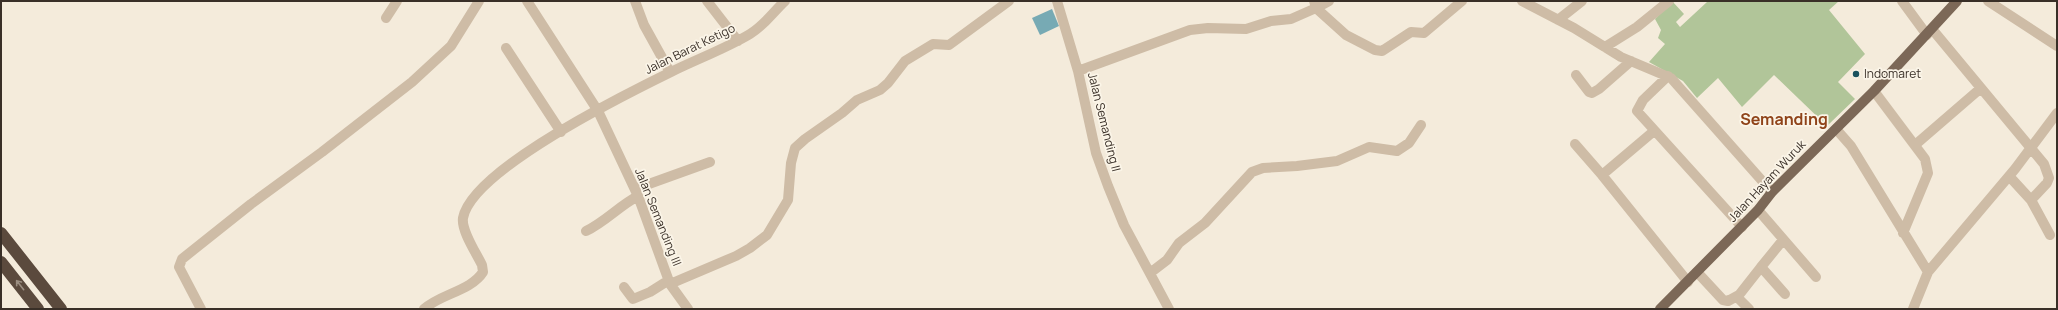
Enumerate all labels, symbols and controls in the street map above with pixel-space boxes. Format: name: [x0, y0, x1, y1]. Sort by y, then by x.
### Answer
street label: Jalan Barat Ketigo: [642, 19, 738, 78]
place label: Indomaret: [1864, 65, 1921, 82]
marker: Indomaret: [1851, 69, 1861, 79]
street label: Jalan Semanding II: [1084, 71, 1125, 173]
district label: Semanding: [1740, 108, 1828, 130]
street label: Jalan Hayam Wuruk: [1724, 135, 1810, 225]
street label: Jalan Semanding III: [631, 165, 686, 268]
one-way arrow: [15, 280, 24, 291]

